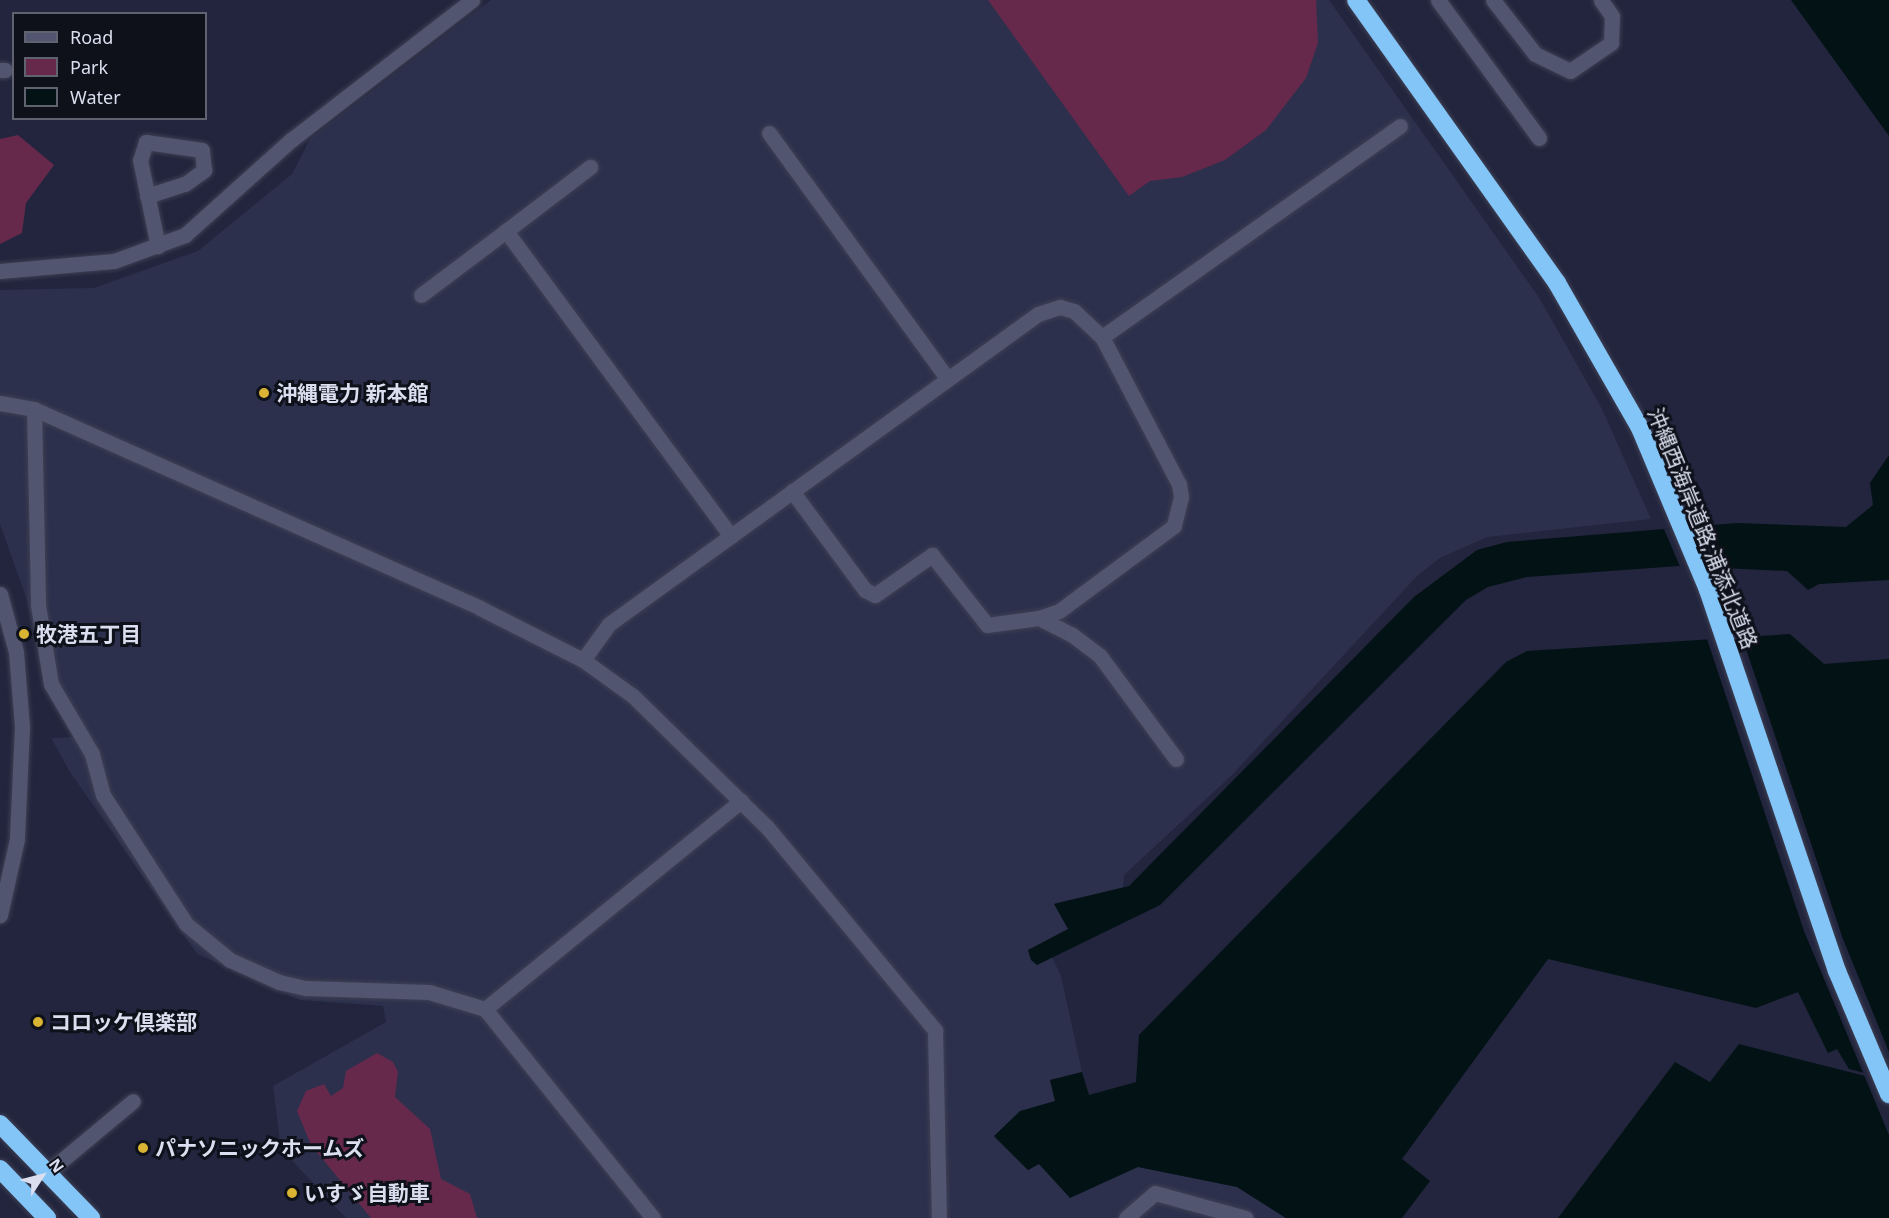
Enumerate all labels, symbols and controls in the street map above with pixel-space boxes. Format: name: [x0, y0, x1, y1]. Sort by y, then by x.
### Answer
legend: [12, 12, 207, 120]
text: Road: [70, 25, 113, 49]
text: Park: [70, 55, 108, 79]
text: Water: [70, 85, 121, 109]
place label: 沖縄電力 新本館: [276, 380, 428, 406]
marker: 沖縄電力 新本館: [257, 386, 271, 400]
street label: 沖縄西海岸道路;浦添北道路: [1643, 404, 1763, 652]
place label: 牧港五丁目: [36, 621, 141, 647]
marker: 牧港五丁目: [17, 627, 31, 641]
place label: コロッケ倶楽部: [50, 1009, 197, 1035]
marker: コロッケ倶楽部: [31, 1015, 45, 1029]
place label: パナソニックホームズ: [155, 1135, 365, 1161]
marker: パナソニックホームズ: [136, 1141, 150, 1155]
north arrow: [12, 1146, 72, 1206]
text: N: [44, 1154, 69, 1177]
place label: いすゞ自動車: [304, 1180, 430, 1206]
marker: いすゞ自動車: [285, 1186, 299, 1200]

